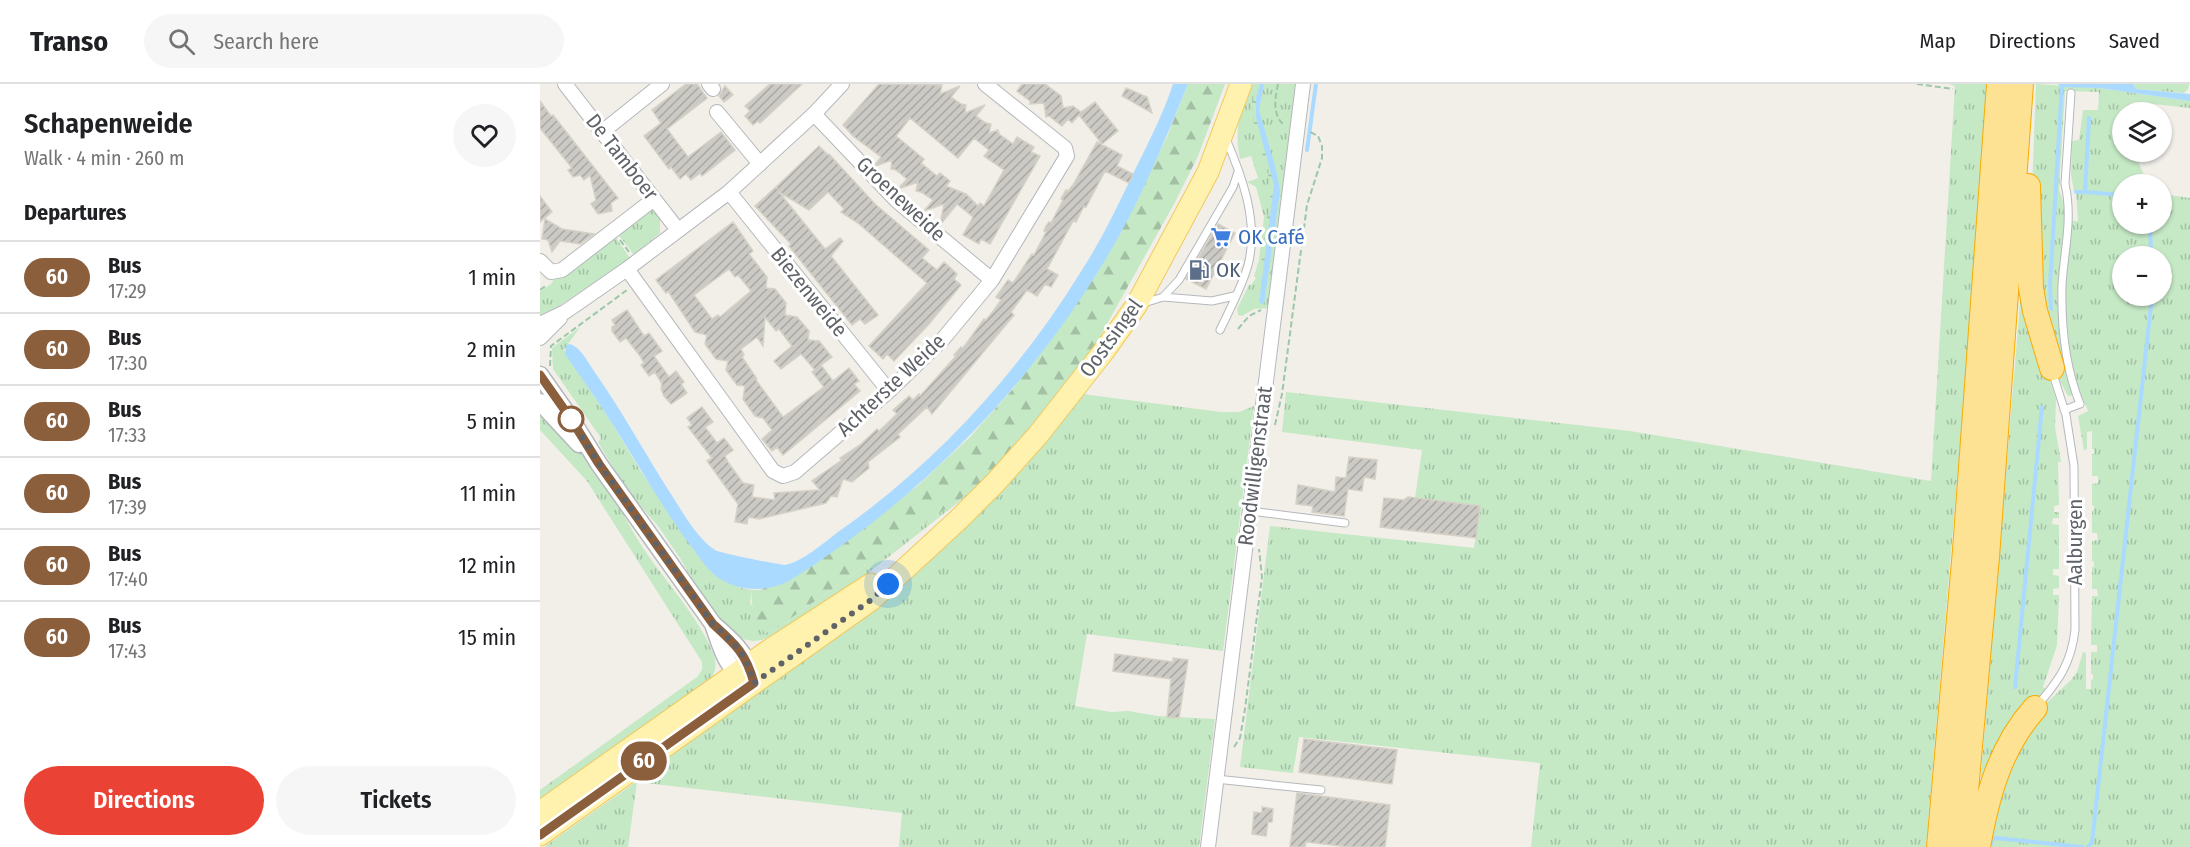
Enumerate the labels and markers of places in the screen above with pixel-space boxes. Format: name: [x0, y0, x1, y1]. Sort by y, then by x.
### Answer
place label: OK Café: [1238, 224, 1305, 250]
supermarket icon: OK Café: [1209, 225, 1233, 249]
place label: OK: [1216, 257, 1241, 283]
fuel station icon: OK: [1187, 258, 1211, 282]
unlabelled marker: [558, 406, 584, 432]

